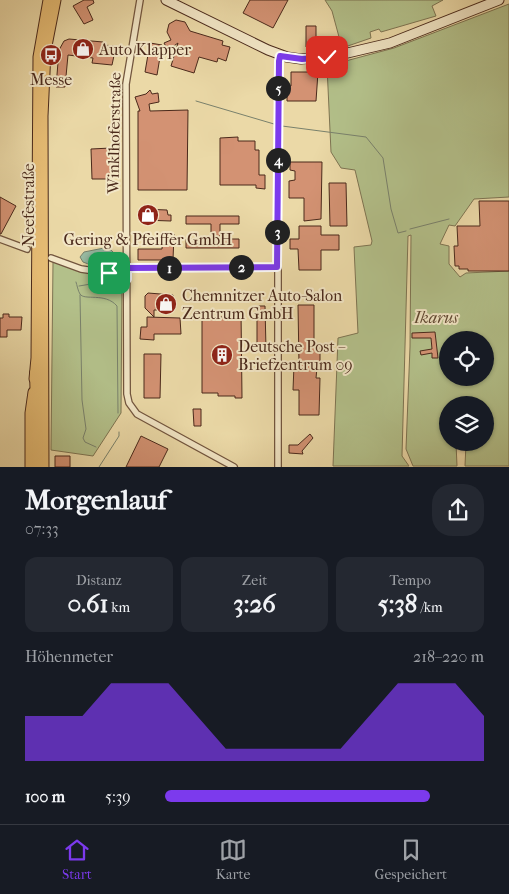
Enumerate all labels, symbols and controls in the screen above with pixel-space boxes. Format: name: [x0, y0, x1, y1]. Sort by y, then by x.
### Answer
pin: [306, 36, 348, 78]
shop icon: Auto Klapper: [71, 37, 95, 61]
place label: Auto Klapper: [98, 40, 191, 59]
bus stop icon: Messe: [39, 43, 63, 67]
icon: check: [313, 43, 341, 71]
place label: Messe: [30, 70, 72, 89]
street label: Winklhoferstraße: [103, 72, 125, 195]
pin: 5: [266, 76, 290, 100]
text: 5: [275, 80, 282, 97]
pin: 4: [266, 148, 290, 172]
text: 4: [274, 152, 283, 169]
street label: Neefestraße: [19, 163, 38, 247]
shop icon: Gering & Pfeiffer GmbH: [136, 203, 160, 227]
pin: 3: [264, 220, 290, 244]
text: 3: [275, 224, 280, 241]
place label: Gering & Pfeiffer GmbH: [64, 230, 233, 249]
pin: [88, 252, 130, 294]
pin: 2: [228, 254, 254, 280]
pin: 1: [156, 256, 182, 280]
icon: arrive: [95, 259, 123, 287]
text: 2: [238, 259, 245, 276]
text: 1: [167, 260, 172, 277]
place label: Chemnitzer Auto-Salon Zentrum GmbH: [182, 286, 343, 323]
shop icon: Chemnitzer Auto-Salon Zentrum GmbH: [154, 292, 178, 316]
park label: Ikarus: [413, 308, 459, 327]
map controls: [439, 331, 494, 451]
button: locate: [439, 331, 494, 386]
place label: Deutsche Post – Briefzentrum 09: [238, 337, 353, 374]
building icon: Deutsche Post – Briefzentrum 09: [210, 343, 234, 367]
button: layers: [439, 396, 494, 451]
text: Morgenlauf: [25, 483, 167, 516]
button: share: [432, 484, 484, 536]
text: 07:33: [25, 519, 59, 538]
text: Distanz: [76, 572, 122, 589]
text: Zeit: [242, 572, 267, 589]
text: Tempo: [389, 572, 431, 589]
text: 0.61: [67, 589, 108, 618]
text: 3:26: [233, 589, 276, 618]
text: 5:38: [378, 589, 417, 618]
text: km: [108, 599, 130, 616]
text: /km: [417, 599, 443, 616]
text: Höhenmeter: [25, 647, 113, 666]
text: 218–220 m: [413, 647, 484, 666]
text: 100 m: [25, 787, 65, 806]
text: 5:39: [105, 787, 131, 806]
tab: Start: [62, 836, 92, 883]
tab: Karte: [216, 836, 251, 883]
tab: Gespeichert: [375, 836, 447, 883]

